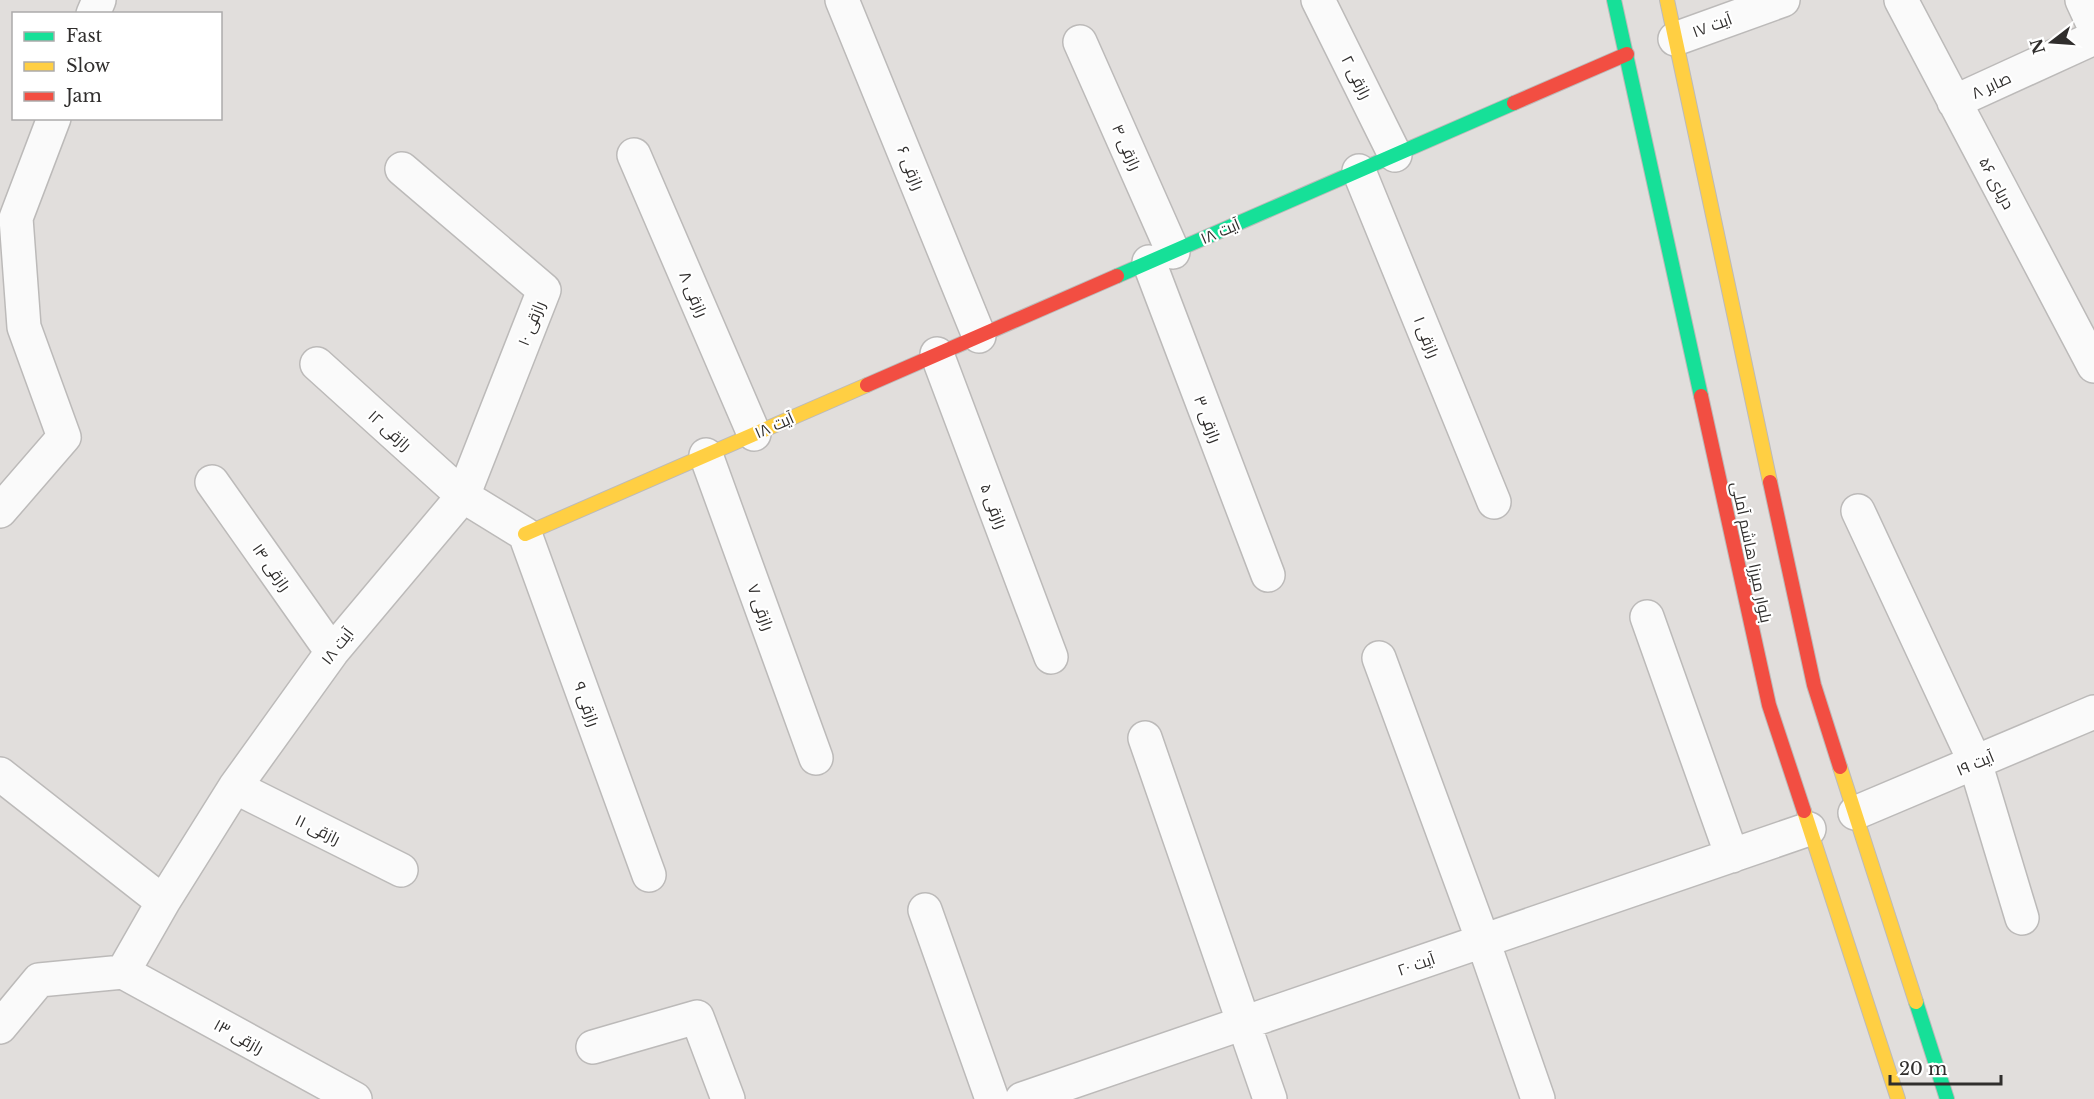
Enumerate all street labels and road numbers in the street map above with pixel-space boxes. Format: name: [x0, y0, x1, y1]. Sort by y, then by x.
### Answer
street label: آیت ۱۷: [1689, 8, 1735, 41]
street label: رازقی ۲: [1337, 52, 1376, 103]
street label: صابر ۸: [1968, 67, 2014, 103]
street label: رازقی ۴: [1107, 121, 1146, 174]
street label: رازقی ۶: [892, 143, 929, 193]
street label: دریای ۵۶: [1974, 153, 2019, 213]
street label: آیت ۱۸: [1197, 213, 1243, 248]
street label: رازقی ۸: [675, 268, 713, 320]
street label: رازقی ۱۰: [513, 297, 550, 349]
street label: رازقی ۱: [1409, 313, 1444, 361]
street label: رازقی ۳: [1189, 393, 1226, 446]
street label: رازقی ۱۲: [364, 405, 416, 455]
street label: آیت ۱۸: [751, 407, 798, 443]
street label: بلوار میرزا هاشم آملی: [1725, 480, 1777, 625]
street label: رازقی ۵: [975, 481, 1012, 532]
street label: رازقی ۱۴: [248, 539, 296, 595]
street label: رازقی ۷: [742, 581, 779, 633]
street label: آیت ۱۸: [316, 623, 358, 668]
street label: رازقی ۹: [569, 679, 604, 730]
street label: آیت ۱۹: [1953, 746, 1998, 780]
street label: رازقی ۱۱: [292, 810, 344, 849]
street label: آیت ۲۰: [1394, 948, 1438, 980]
street label: رازقی ۱۳: [210, 1014, 267, 1059]

